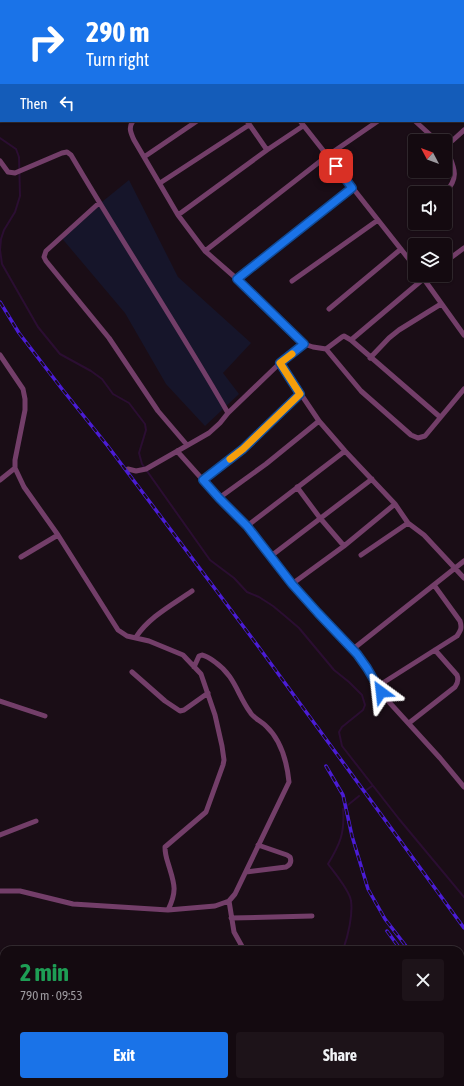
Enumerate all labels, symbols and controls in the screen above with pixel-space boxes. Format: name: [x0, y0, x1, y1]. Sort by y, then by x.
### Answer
icon: right: [20, 16, 72, 68]
text: 290 m: [86, 16, 149, 48]
text: Turn right: [86, 49, 149, 70]
icon: left: [56, 92, 78, 114]
text: Then: [20, 95, 48, 112]
north arrow: [408, 134, 452, 178]
map controls: [408, 134, 452, 282]
pin: [319, 149, 353, 183]
icon: arrive: [325, 155, 347, 177]
button: sound: [408, 186, 452, 230]
button: layers: [408, 238, 452, 282]
position arrow: [360, 671, 402, 713]
text: 2 min: [20, 959, 69, 986]
button: close: [402, 959, 444, 1001]
text: 790 m · 09:53: [20, 988, 83, 1003]
button: Exit: [20, 1032, 228, 1078]
button: Share: [236, 1032, 444, 1078]

